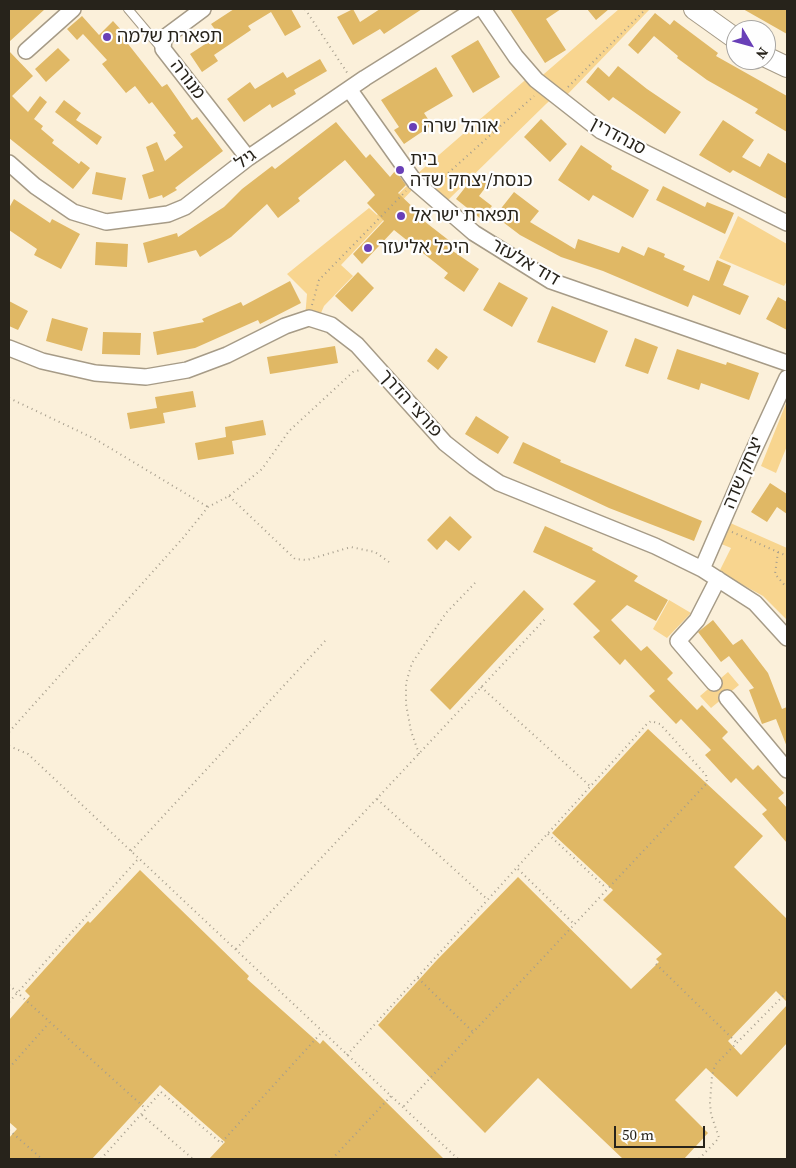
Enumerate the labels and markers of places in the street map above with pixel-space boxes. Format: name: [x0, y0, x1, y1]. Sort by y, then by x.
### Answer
place label: תפארת שלמה: [117, 26, 222, 48]
marker: תפארת שלמה: [101, 31, 113, 43]
place label: אוהל שרה: [423, 116, 498, 138]
marker: אוהל שרה: [407, 121, 419, 133]
place label: בית כנסת/יצחק שדה: [410, 149, 532, 192]
marker: בית כנסת/יצחק שדה: [394, 164, 406, 176]
place label: תפארת ישראל: [411, 205, 519, 227]
marker: תפארת ישראל: [395, 210, 407, 222]
place label: היכל אליעזר: [378, 237, 469, 259]
marker: היכל אליעזר: [362, 242, 374, 254]

